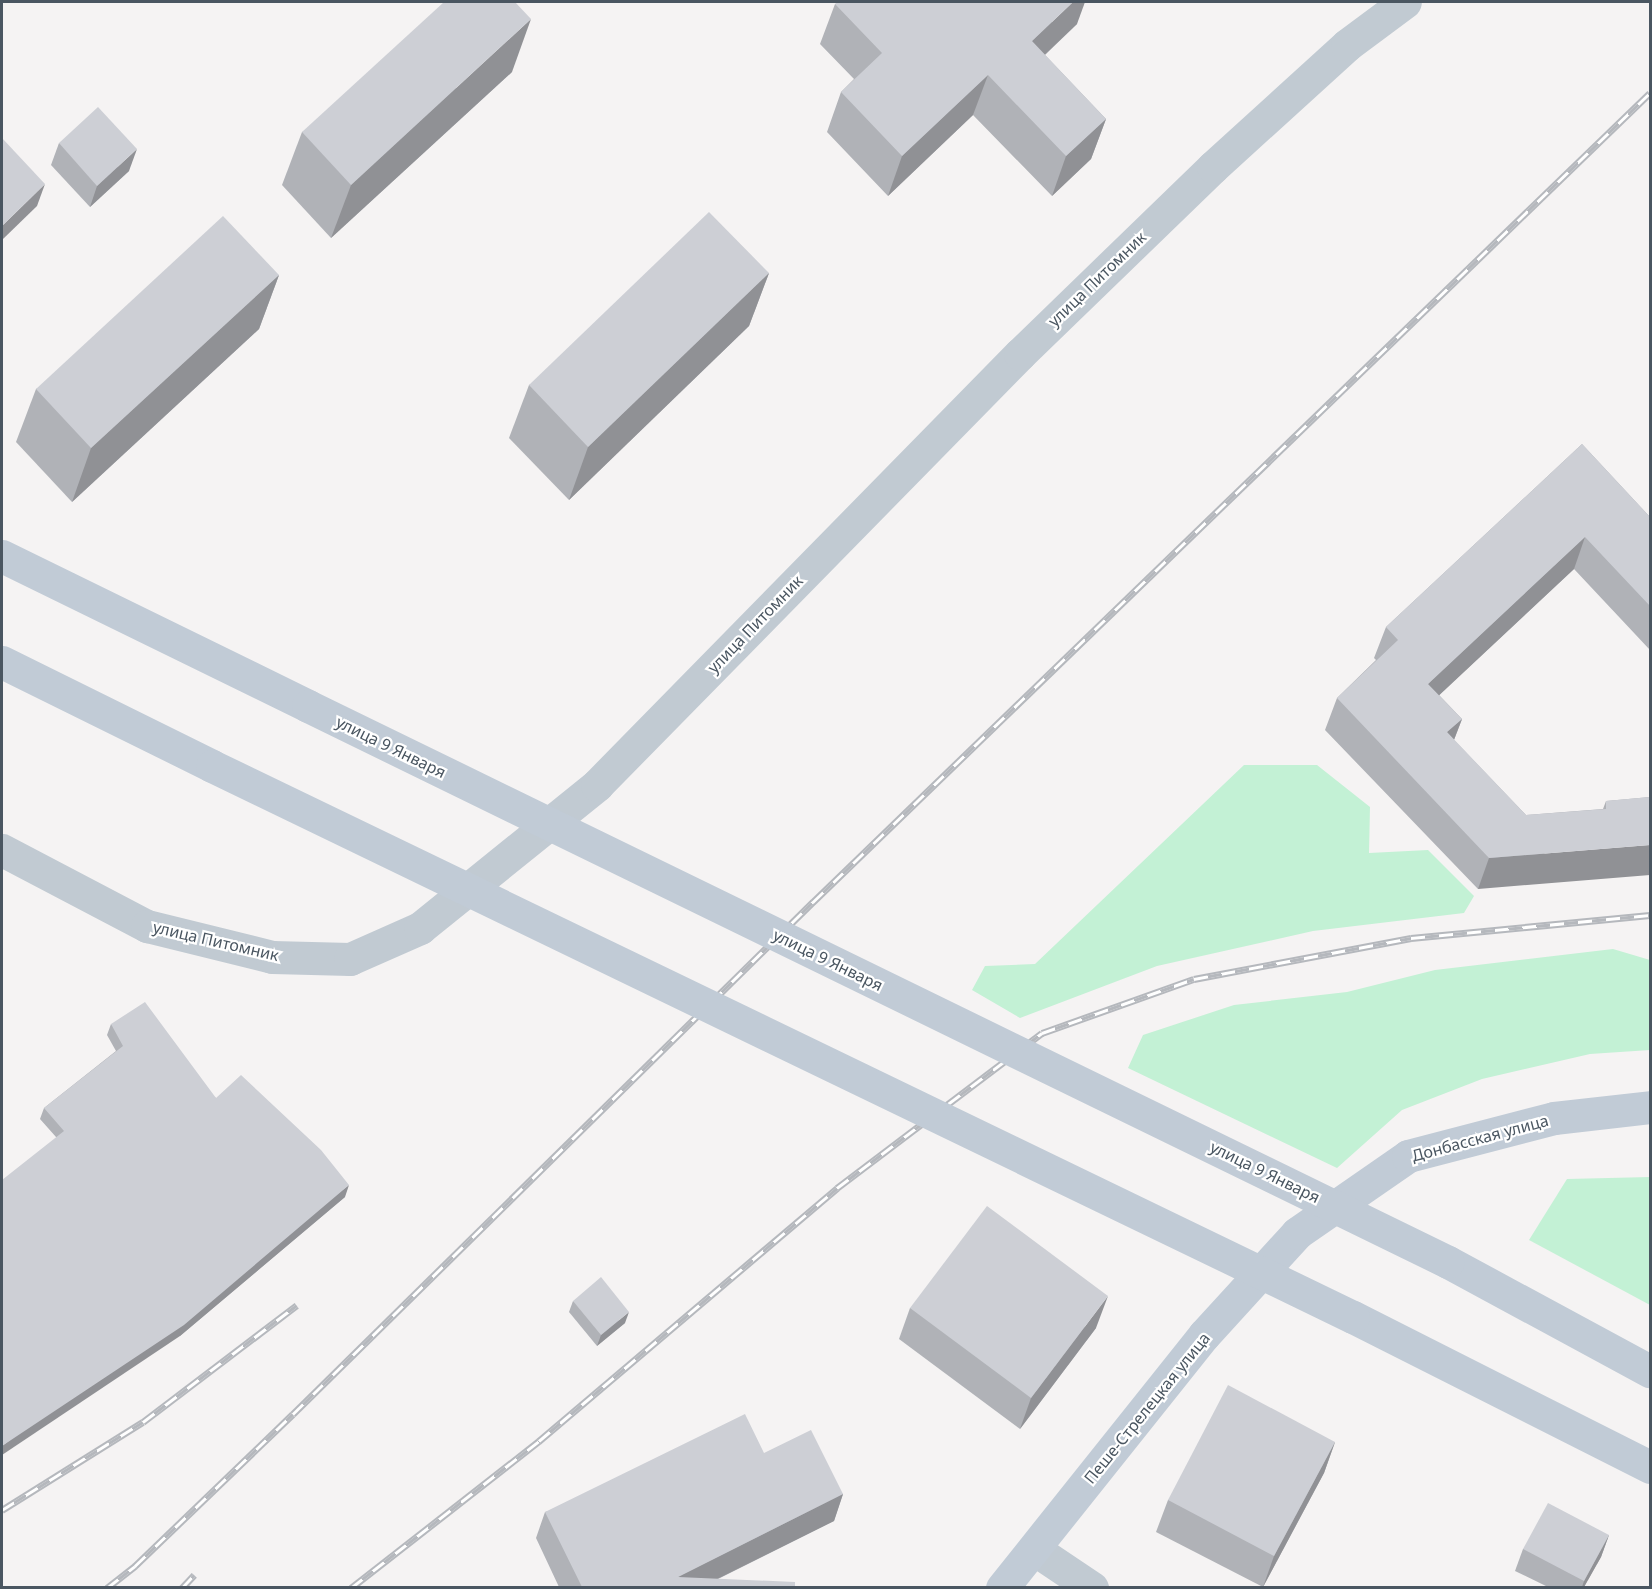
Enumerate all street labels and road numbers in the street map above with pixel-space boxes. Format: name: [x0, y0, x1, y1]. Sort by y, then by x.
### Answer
street label: улица Питомник: [1044, 227, 1150, 331]
street label: улица Питомник: [703, 571, 807, 677]
street label: улица 9 Января: [333, 712, 449, 782]
street label: улица Питомник: [151, 917, 281, 965]
street label: улица 9 Января: [770, 925, 886, 995]
street label: Донбасская улица: [1409, 1110, 1551, 1166]
street label: улица 9 Января: [1207, 1137, 1323, 1207]
street label: Пеше-Стрелецкая улица: [1080, 1329, 1214, 1487]

